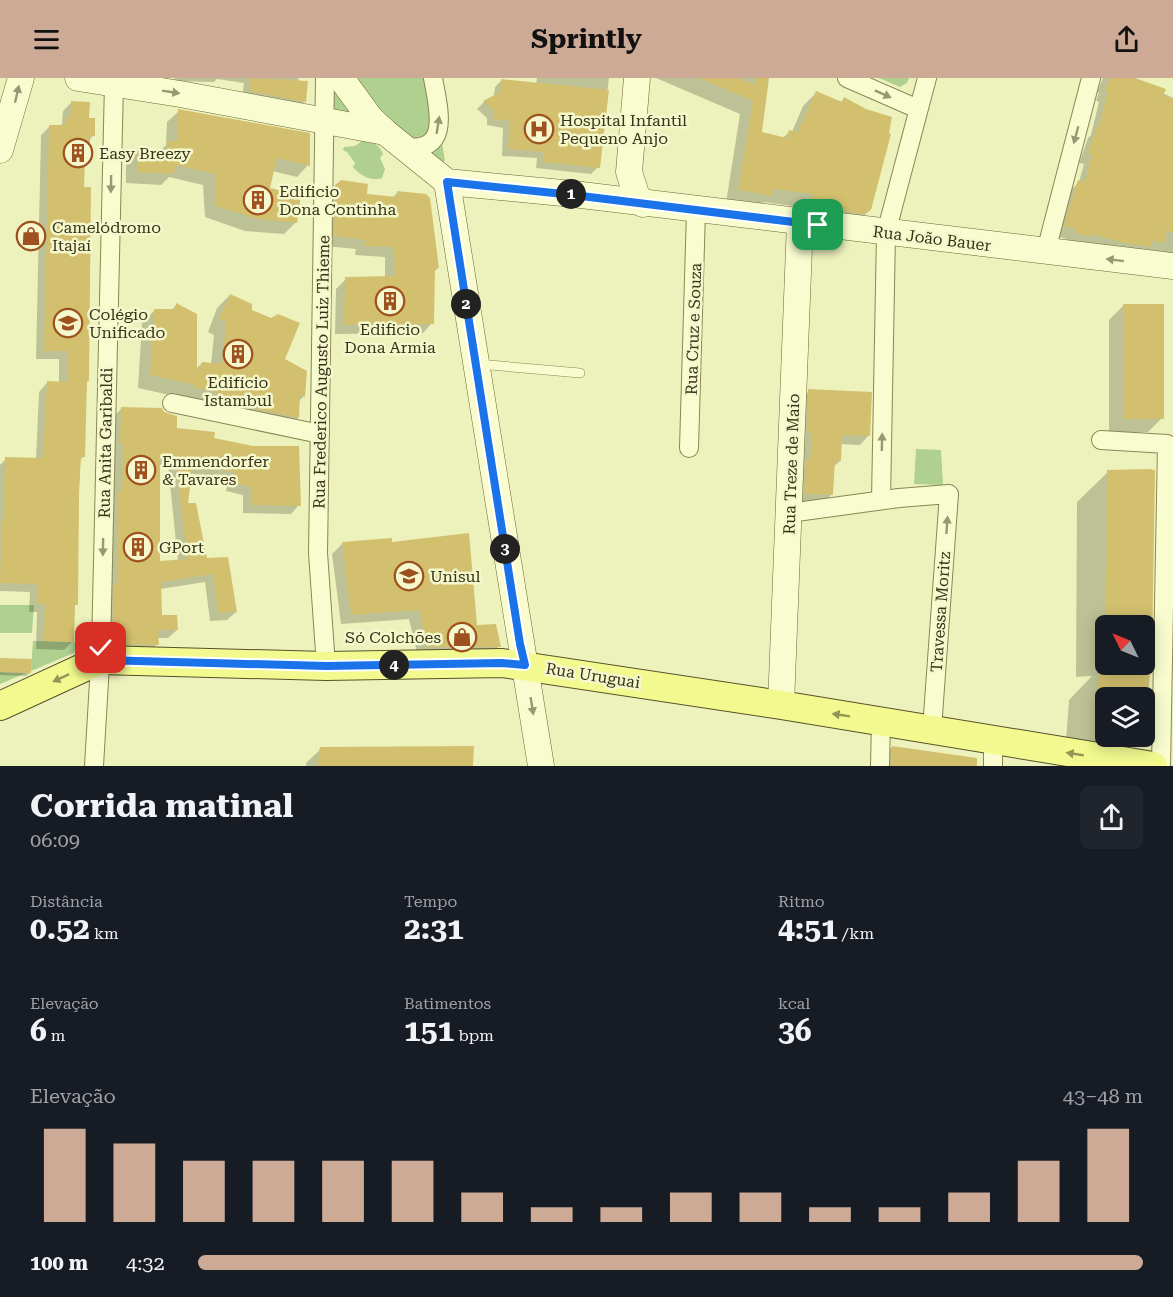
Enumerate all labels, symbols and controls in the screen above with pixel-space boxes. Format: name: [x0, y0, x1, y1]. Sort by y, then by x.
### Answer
icon: menu: [30, 23, 63, 56]
text: Sprintly: [531, 23, 642, 55]
icon: share: [1110, 23, 1143, 56]
one-way arrow: [13, 85, 23, 103]
one-way arrow: [162, 88, 181, 97]
one-way arrow: [874, 89, 891, 98]
place label: Hospital Infantil Pequeno Anjo: [560, 111, 687, 148]
hospital icon: Hospital Infantil Pequeno Anjo: [523, 113, 555, 145]
one-way arrow: [433, 115, 442, 134]
one-way arrow: [1071, 125, 1081, 144]
building icon: Easy Breezy: [62, 137, 94, 169]
place label: Easy Breezy: [99, 144, 191, 163]
one-way arrow: [106, 174, 116, 193]
pin: 1: [556, 179, 586, 209]
place label: Edificio Dona Continha: [279, 182, 396, 219]
building icon: Edificio Dona Continha: [242, 184, 274, 216]
text: 1: [567, 184, 575, 203]
pin: [792, 199, 843, 250]
icon: arrive: [801, 208, 834, 241]
place label: Camelódromo Itajaí: [52, 218, 161, 255]
shop icon: Camelódromo Itajaí: [15, 220, 47, 252]
street label: Rua João Bauer: [872, 222, 993, 255]
street label: Rua Frederico Augusto Luiz Thieme: [310, 235, 333, 509]
one-way arrow: [1105, 255, 1124, 264]
street label: Rua Cruz e Souza: [682, 262, 705, 395]
building icon: Edificio Dona Armia: [374, 285, 406, 317]
pin: 2: [451, 289, 481, 319]
text: 2: [462, 294, 470, 313]
place label: Colégio Unificado: [89, 305, 165, 342]
school or university icon: Colégio Unificado: [52, 307, 84, 339]
place label: Edificio Dona Armia: [344, 320, 436, 357]
building icon: Edifício Istambul: [222, 338, 254, 370]
street label: Rua Anita Garibaldi: [95, 367, 116, 519]
place label: Edifício Istambul: [204, 373, 272, 410]
street label: Rua Treze de Maio: [780, 393, 803, 535]
one-way arrow: [877, 432, 886, 451]
place label: Emmendorfer & Tavares: [162, 452, 269, 489]
building icon: Emmendorfer & Tavares: [125, 454, 157, 486]
one-way arrow: [942, 515, 951, 534]
building icon: GPort: [122, 531, 154, 563]
pin: 3: [490, 534, 520, 564]
one-way arrow: [98, 537, 108, 556]
place label: GPort: [159, 538, 204, 557]
text: 3: [501, 539, 509, 558]
street label: Travessa Moritz: [927, 551, 954, 673]
school or university icon: Unisul: [393, 560, 425, 592]
place label: Unisul: [430, 567, 481, 586]
north arrow: [1095, 615, 1155, 675]
map controls: [1095, 615, 1155, 747]
shop icon: Só Colchões: [446, 621, 478, 653]
pin: [75, 622, 126, 673]
place label: Só Colchões: [345, 628, 441, 647]
icon: check: [84, 631, 117, 664]
pin: 4: [379, 650, 409, 680]
text: 4: [390, 655, 398, 674]
street label: Rua Uruguai: [544, 659, 642, 692]
one-way arrow: [53, 674, 70, 683]
button: layers: [1095, 687, 1155, 747]
one-way arrow: [527, 697, 536, 716]
one-way arrow: [831, 710, 850, 719]
one-way arrow: [1065, 749, 1084, 758]
text: Corrida matinal: [30, 786, 293, 825]
button: share: [1080, 786, 1143, 849]
text: 06:09: [30, 828, 80, 852]
text: Distância: [30, 892, 103, 911]
text: Tempo: [404, 892, 457, 911]
text: Ritmo: [778, 892, 825, 911]
text: 0.52: [30, 911, 90, 946]
text: 2:31: [404, 911, 464, 946]
text: 4:51: [778, 911, 838, 946]
text: km: [90, 924, 119, 943]
text: /km: [838, 924, 874, 943]
text: Elevação: [30, 994, 99, 1013]
text: Batimentos: [404, 994, 491, 1013]
text: kcal: [778, 994, 810, 1013]
text: 6: [30, 1013, 47, 1048]
text: 151: [404, 1013, 454, 1048]
text: 36: [778, 1013, 812, 1048]
text: m: [47, 1026, 65, 1045]
text: bpm: [454, 1026, 494, 1045]
text: Elevação: [30, 1084, 116, 1108]
text: 43–48 m: [1063, 1084, 1143, 1108]
text: 100 m: [30, 1251, 88, 1275]
text: 4:32: [126, 1251, 165, 1275]

